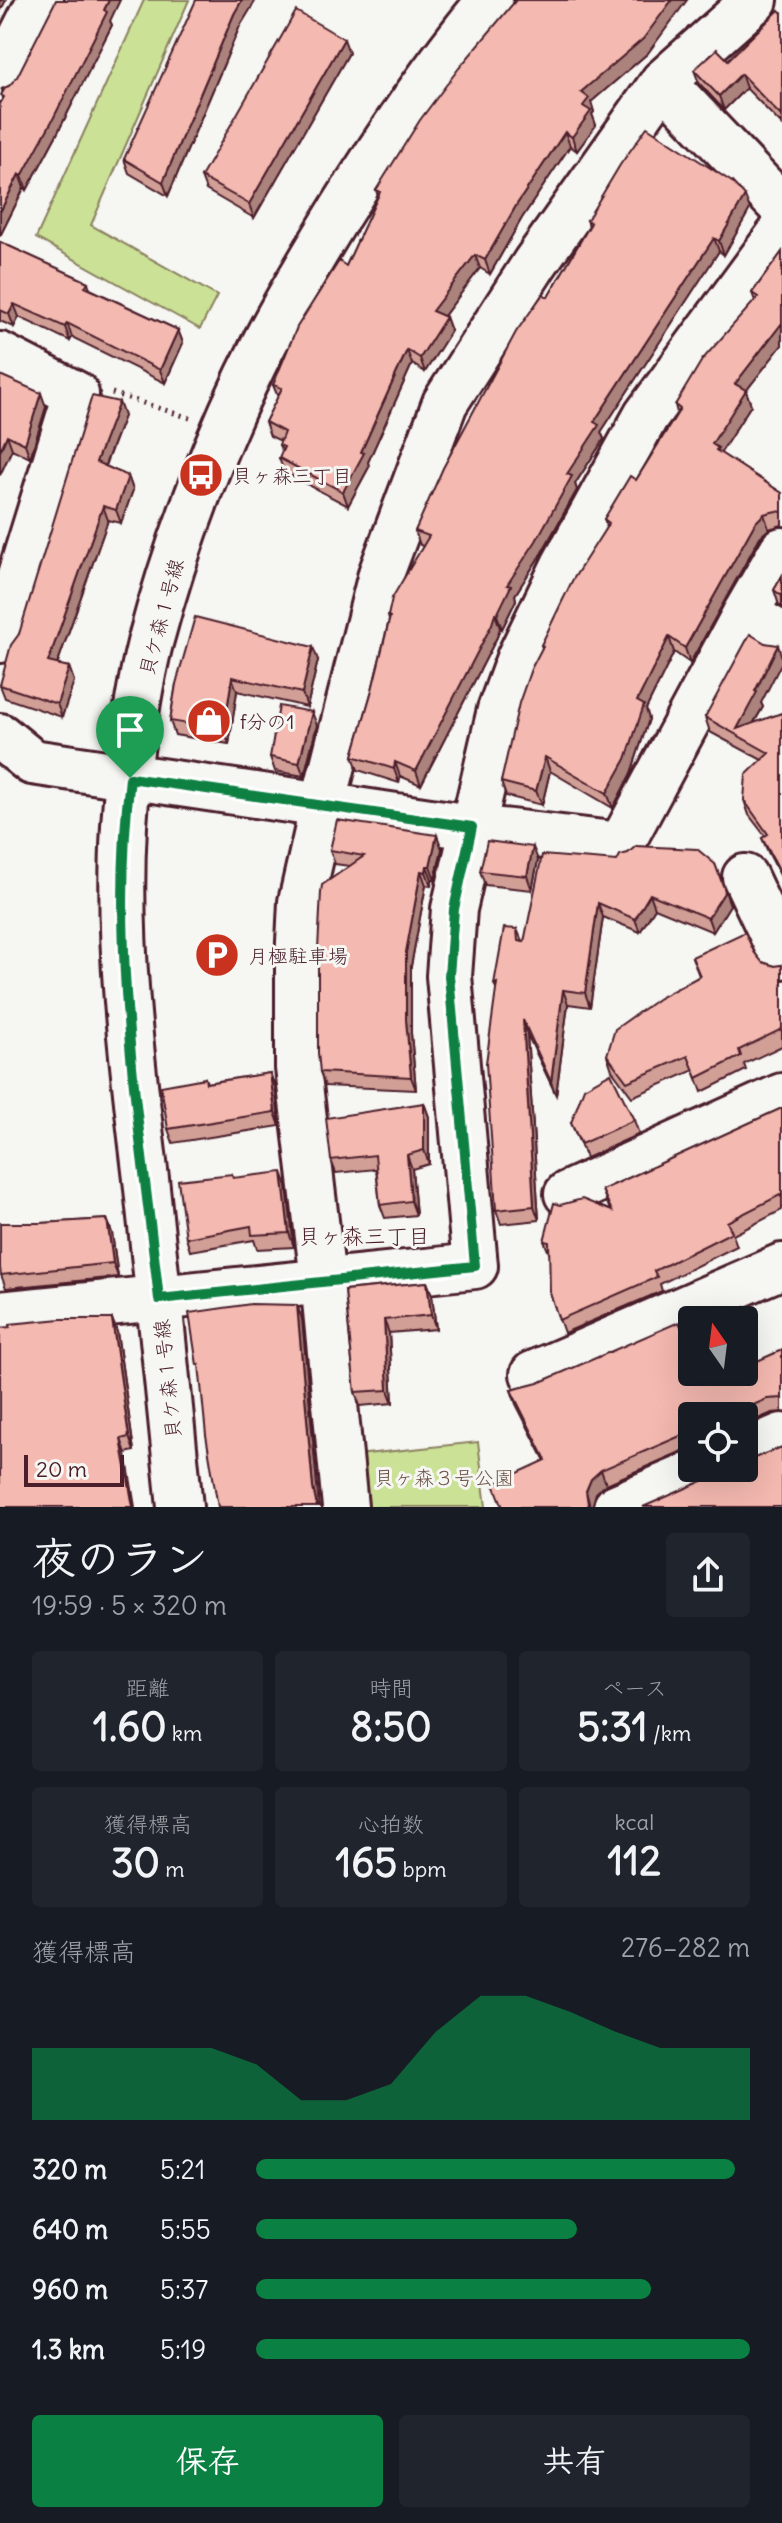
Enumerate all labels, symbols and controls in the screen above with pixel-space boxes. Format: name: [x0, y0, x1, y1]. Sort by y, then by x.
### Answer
bus stop icon: 貝ヶ森三丁目: [177, 451, 225, 499]
place label: 貝ヶ森三丁目: [232, 463, 352, 488]
street label: 貝ケ森１号線: [133, 556, 189, 678]
pin: [96, 696, 164, 778]
shop icon: f分の1: [185, 697, 233, 745]
icon: arrive: [108, 708, 152, 752]
place label: f分の1: [240, 709, 294, 734]
parking icon: 月極駐車場: [193, 931, 241, 979]
place label: 月極駐車場: [248, 943, 348, 968]
district label: 貝ヶ森三丁目: [298, 1222, 430, 1250]
north arrow: [678, 1306, 758, 1386]
map controls: [678, 1306, 758, 1482]
street label: 貝ケ森１号線: [148, 1318, 186, 1440]
button: locate: [678, 1402, 758, 1482]
scale bar: [24, 1451, 124, 1487]
text: 20 m: [36, 1455, 87, 1483]
park label: 貝ヶ森３号公園: [374, 1465, 514, 1490]
text: 夜のラン: [32, 1531, 208, 1586]
button: share: [666, 1533, 750, 1617]
text: 19:59 · 5 × 320 m: [32, 1589, 227, 1622]
text: 距離: [126, 1674, 170, 1702]
text: 時間: [369, 1674, 413, 1702]
text: ペース: [602, 1674, 667, 1702]
text: 1.60: [93, 1702, 167, 1752]
text: 8:50: [350, 1702, 432, 1752]
text: 5:31: [577, 1702, 648, 1752]
text: km: [167, 1719, 202, 1747]
text: /km: [648, 1719, 691, 1747]
text: kcal: [615, 1808, 654, 1836]
text: 獲得標高: [104, 1810, 192, 1838]
text: 心拍数: [358, 1810, 424, 1838]
text: 112: [607, 1836, 661, 1886]
text: 30: [111, 1838, 160, 1888]
text: 165: [335, 1838, 397, 1888]
text: m: [160, 1855, 184, 1883]
text: bpm: [397, 1855, 447, 1883]
text: 276–282 m: [621, 1931, 750, 1964]
text: 獲得標高: [32, 1935, 136, 1968]
text: 320 m: [32, 2153, 107, 2186]
text: 5:21: [160, 2153, 205, 2186]
text: 640 m: [32, 2213, 108, 2246]
text: 5:55: [160, 2213, 211, 2246]
text: 960 m: [32, 2273, 108, 2306]
text: 5:37: [160, 2273, 208, 2306]
text: 1.3 km: [32, 2333, 105, 2366]
text: 5:19: [160, 2333, 206, 2366]
button: 保存: [32, 2415, 383, 2507]
button: 共有: [399, 2415, 750, 2507]

